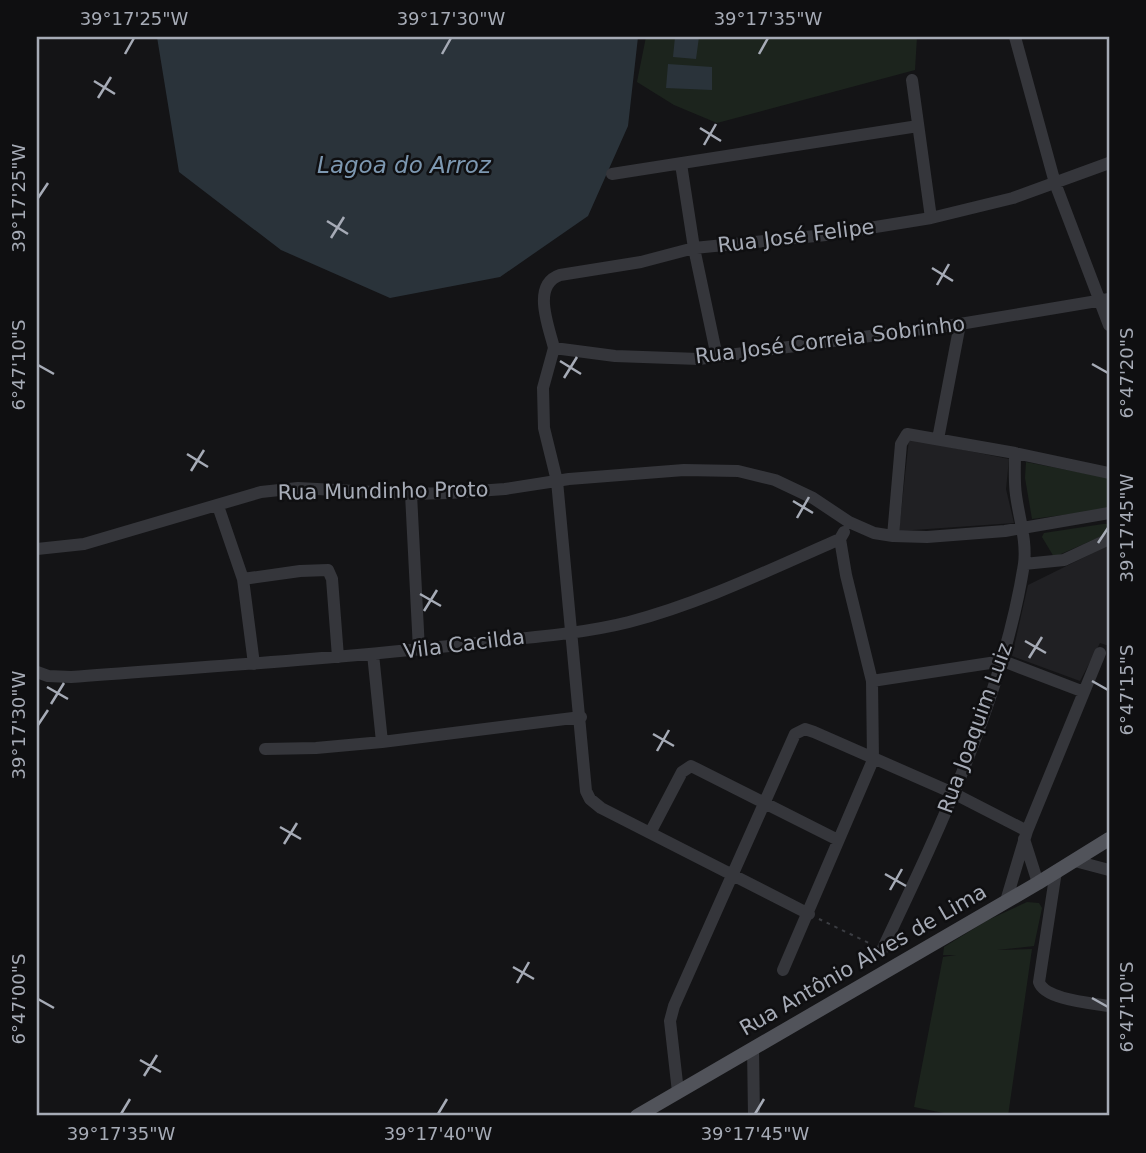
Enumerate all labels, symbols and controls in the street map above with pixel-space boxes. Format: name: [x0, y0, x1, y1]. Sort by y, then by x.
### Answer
text: 39°17'25"W: [80, 8, 189, 29]
text: 39°17'30"W: [397, 8, 506, 29]
text: 39°17'35"W: [714, 8, 823, 29]
text: 39°17'25"W: [8, 143, 29, 252]
water label: Lagoa do Arroz: [317, 152, 492, 178]
street label: Rua José Felipe: [716, 214, 876, 258]
street label: Rua José Correia Sobrinho: [694, 312, 966, 368]
text: 6°47'10"S: [8, 320, 29, 410]
text: 6°47'20"S: [1116, 328, 1137, 418]
text: 39°17'45"W: [1116, 473, 1137, 582]
street label: Rua Mundinho Proto: [277, 477, 489, 505]
street label: Vila Cacilda: [402, 625, 526, 663]
street label: Rua Joaquim Luiz: [933, 640, 1017, 816]
text: 6°47'15"S: [1116, 645, 1137, 735]
text: 39°17'30"W: [8, 670, 29, 779]
street label: Rua Antônio Alves de Lima: [735, 879, 991, 1041]
text: 6°47'00"S: [8, 954, 29, 1044]
text: 6°47'10"S: [1116, 962, 1137, 1052]
text: 39°17'35"W: [67, 1123, 176, 1144]
text: 39°17'40"W: [384, 1123, 493, 1144]
text: 39°17'45"W: [701, 1123, 810, 1144]

